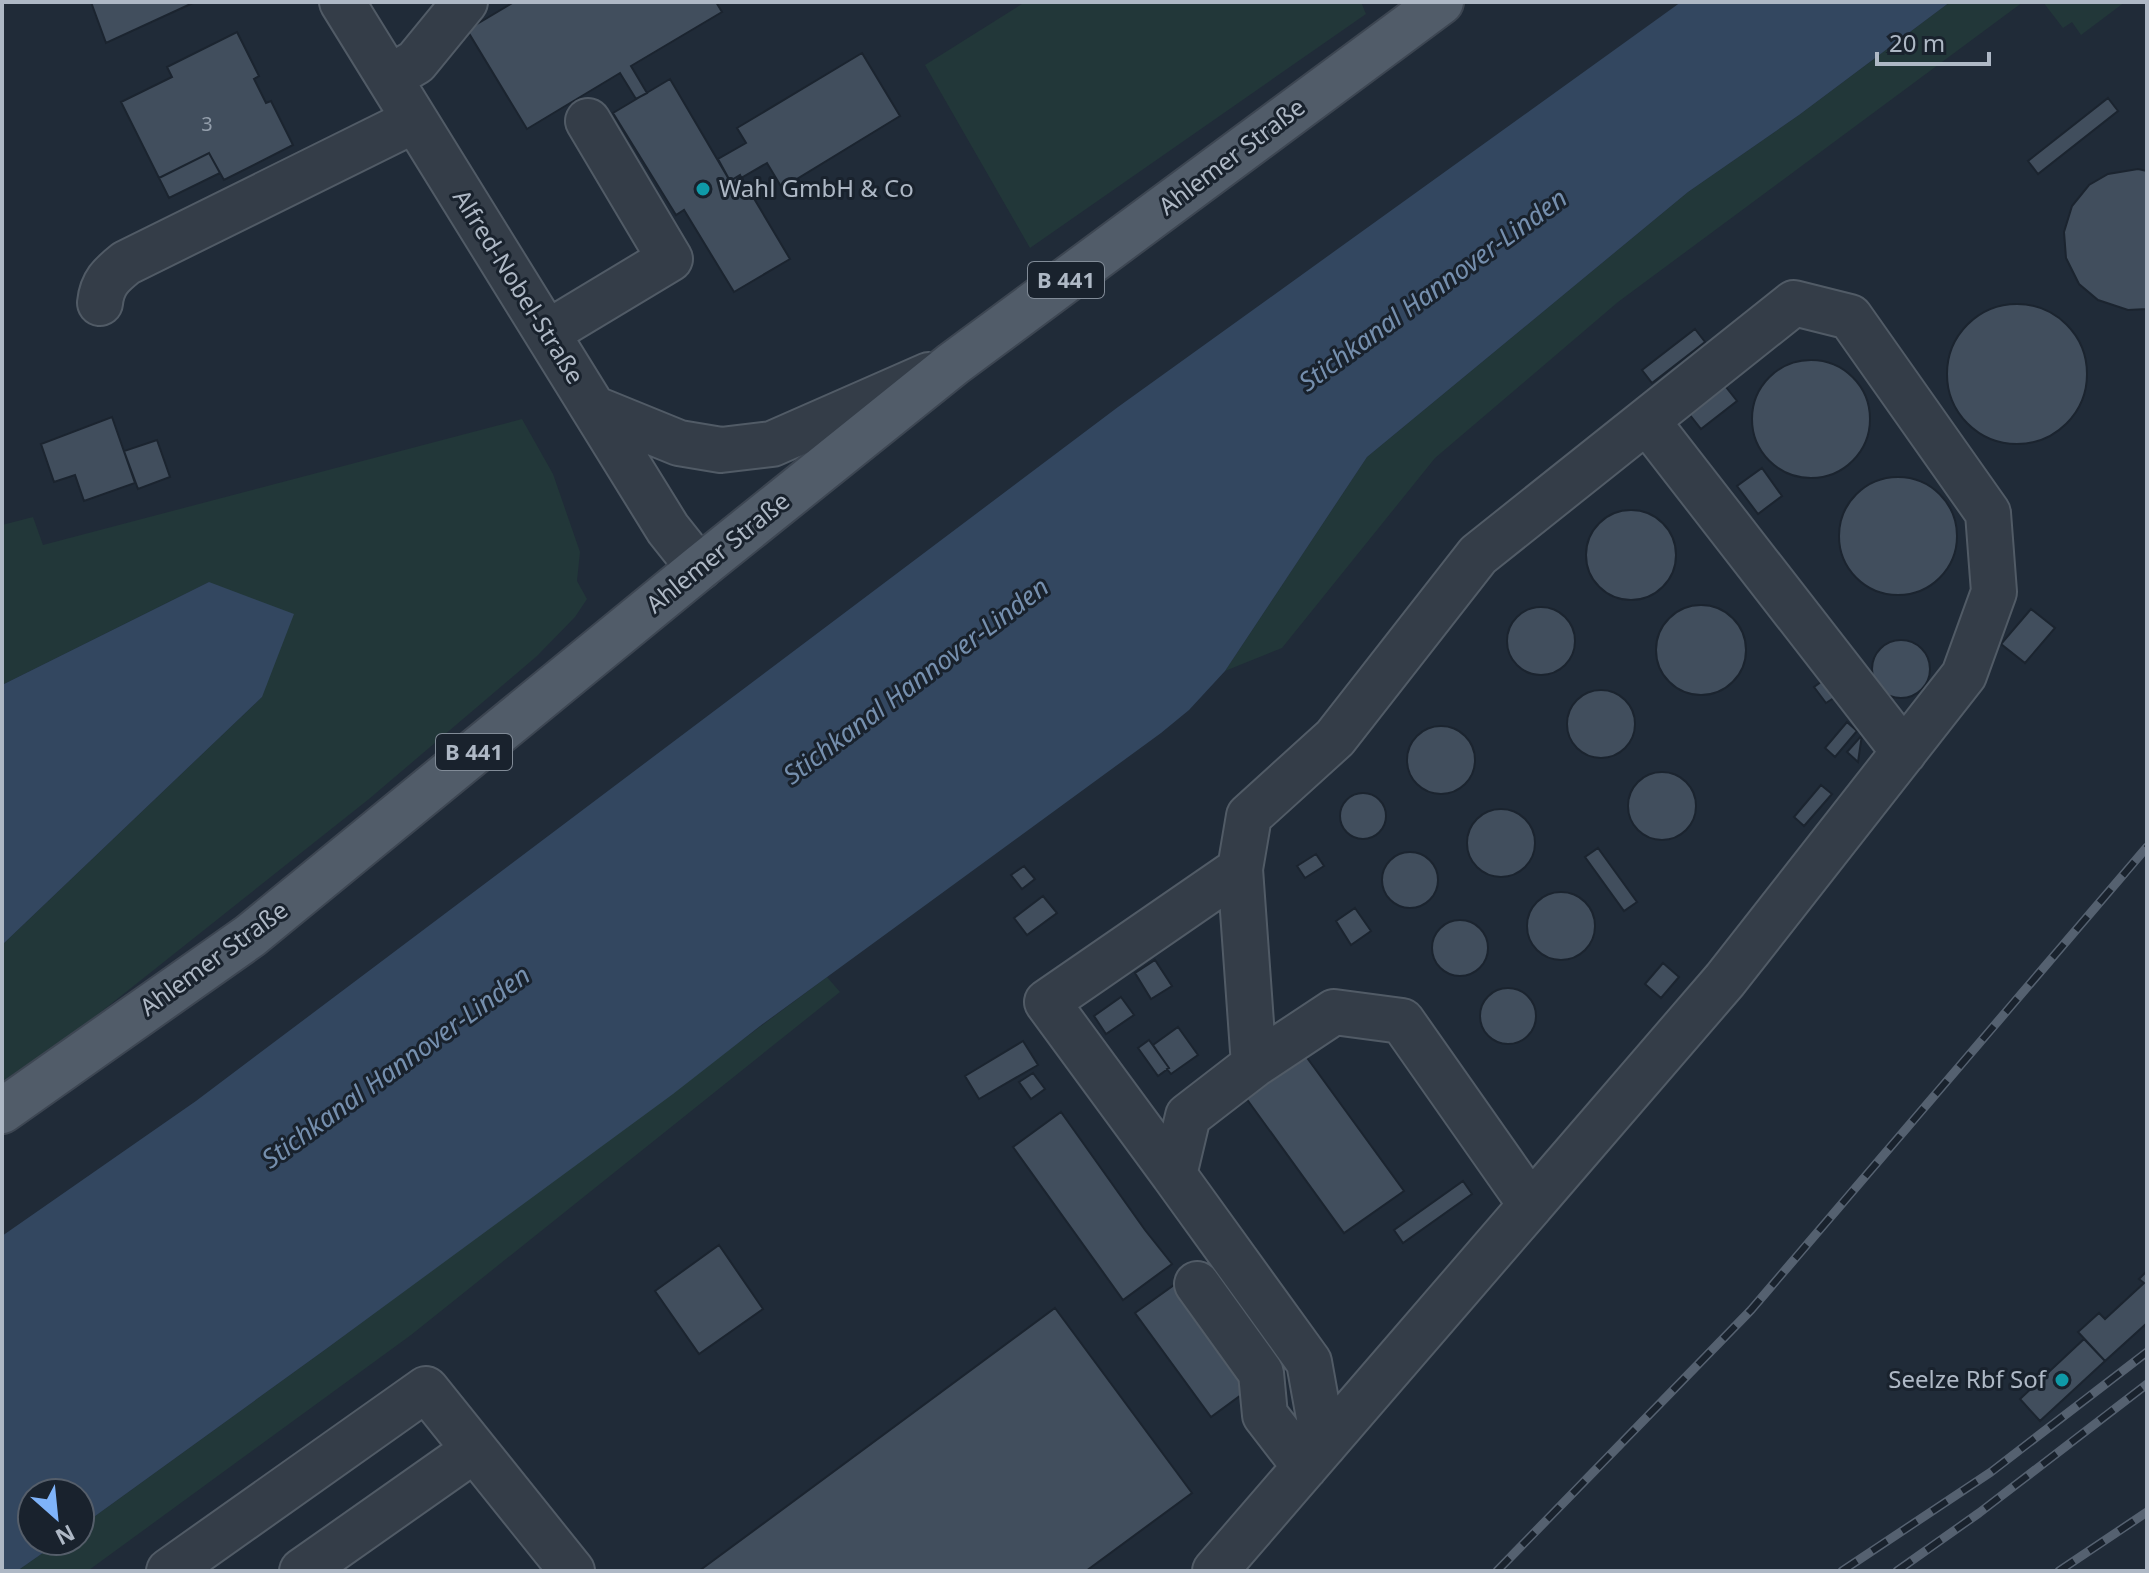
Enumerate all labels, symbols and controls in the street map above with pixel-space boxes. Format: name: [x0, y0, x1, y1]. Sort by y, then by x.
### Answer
scale bar: [1877, 16, 1989, 66]
text: 20 m: [1889, 26, 1945, 59]
street label: Ahlemer Straße: [1151, 90, 1311, 222]
house number: 3: [201, 110, 213, 137]
place label: Wahl GmbH & Co: [719, 171, 914, 204]
water label: Stichkanal Hannover-Linden: [1291, 179, 1574, 399]
marker: Wahl GmbH & Co: [694, 180, 712, 198]
street label: Alfred-Nobel-Straße: [446, 183, 593, 390]
road number: B 441: [1028, 262, 1104, 298]
street label: Ahlemer Straße: [638, 484, 796, 620]
water label: Stichkanal Hannover-Linden: [775, 568, 1056, 792]
road number: B 441: [436, 734, 512, 770]
street label: Ahlemer Straße: [132, 893, 294, 1023]
water label: Stichkanal Hannover-Linden: [254, 956, 537, 1176]
place label: Seelze Rbf Sof: [1888, 1362, 2048, 1395]
marker: Seelze Rbf Sof: [2053, 1371, 2071, 1389]
north arrow: [16, 1477, 96, 1557]
text: N: [51, 1518, 80, 1553]

